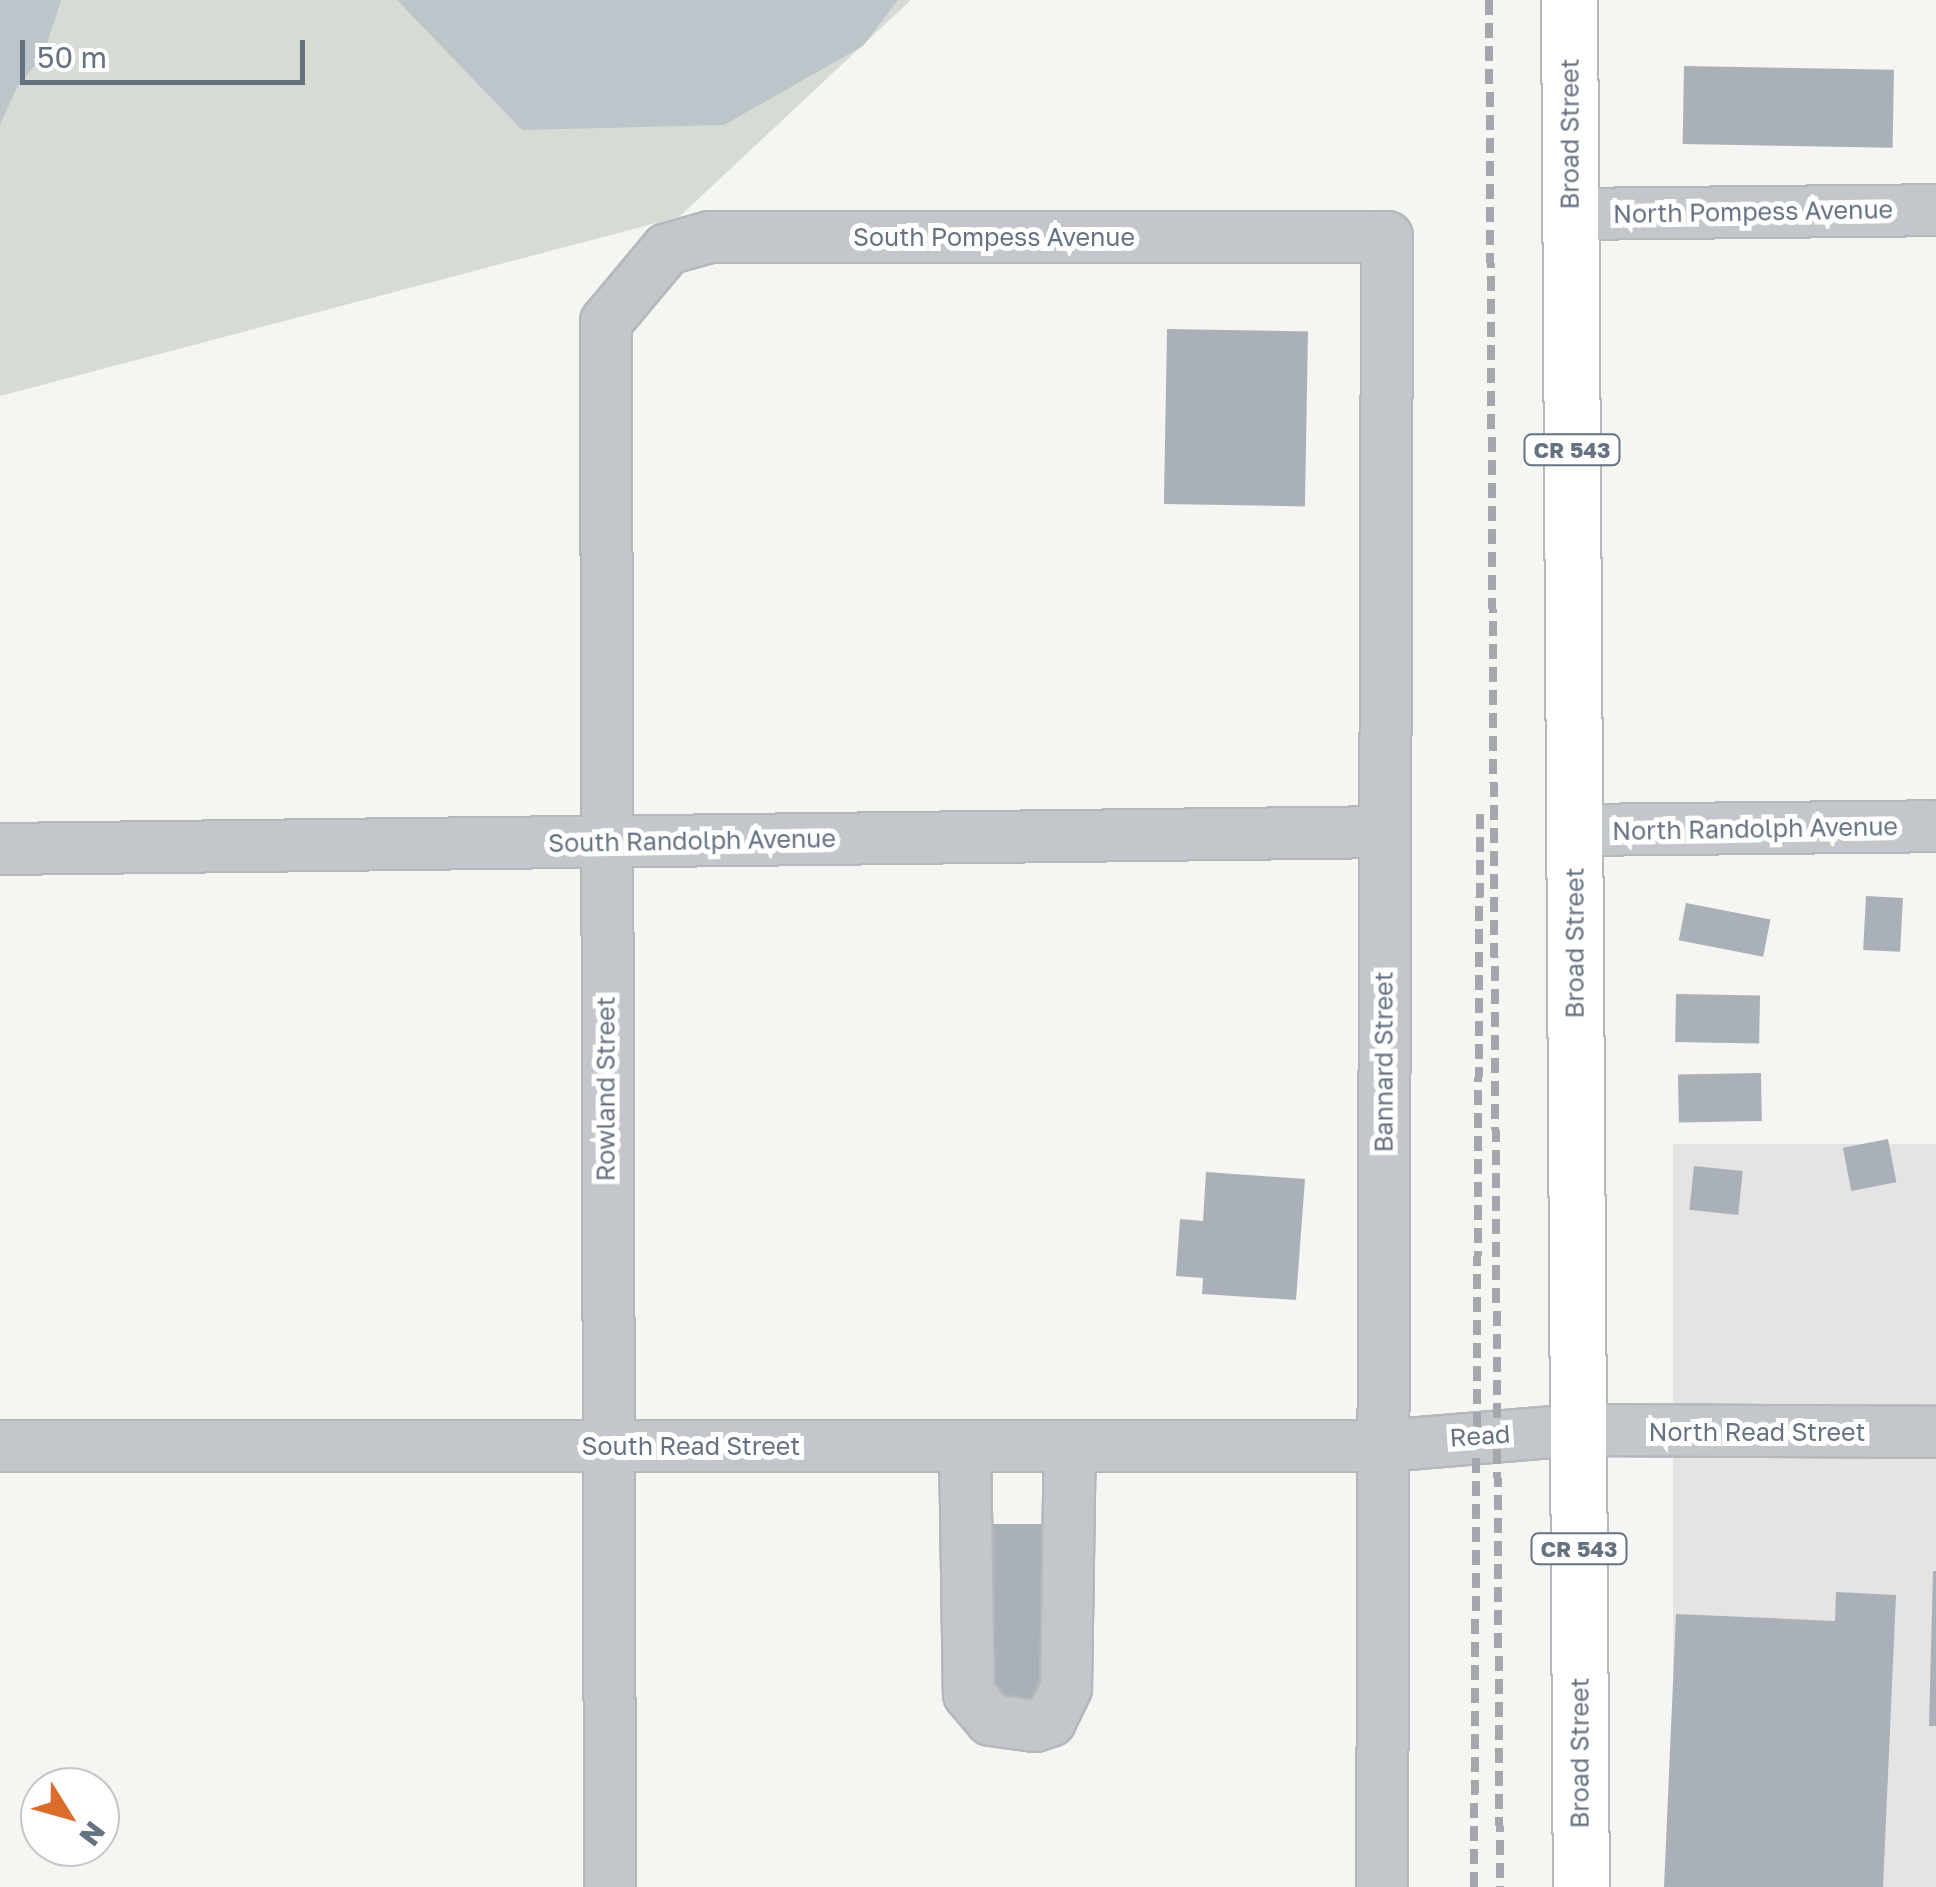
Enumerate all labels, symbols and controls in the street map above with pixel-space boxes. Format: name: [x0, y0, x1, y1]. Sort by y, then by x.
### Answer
scale bar: [25, 20, 310, 82]
text: 50 m: [37, 39, 107, 75]
street label: Broad Street: [1555, 59, 1585, 209]
street label: North Pompess Avenue: [1613, 195, 1893, 229]
street label: South Pompess Avenue: [853, 222, 1135, 252]
road number: CR 543: [1522, 433, 1622, 467]
street label: North Randolph Avenue: [1612, 812, 1898, 846]
street label: South Randolph Avenue: [548, 823, 836, 859]
street label: Broad Street: [1560, 868, 1590, 1018]
street label: Bannard Street: [1369, 972, 1399, 1152]
street label: Rowland Street: [591, 997, 621, 1181]
street label: North Read Street: [1649, 1417, 1865, 1447]
street label: Read: [1449, 1419, 1511, 1453]
street label: South Read Street: [582, 1431, 800, 1461]
road number: CR 543: [1529, 1532, 1629, 1566]
street label: Broad Street: [1565, 1678, 1595, 1828]
north arrow: [20, 1767, 120, 1867]
text: N: [73, 1816, 112, 1853]

